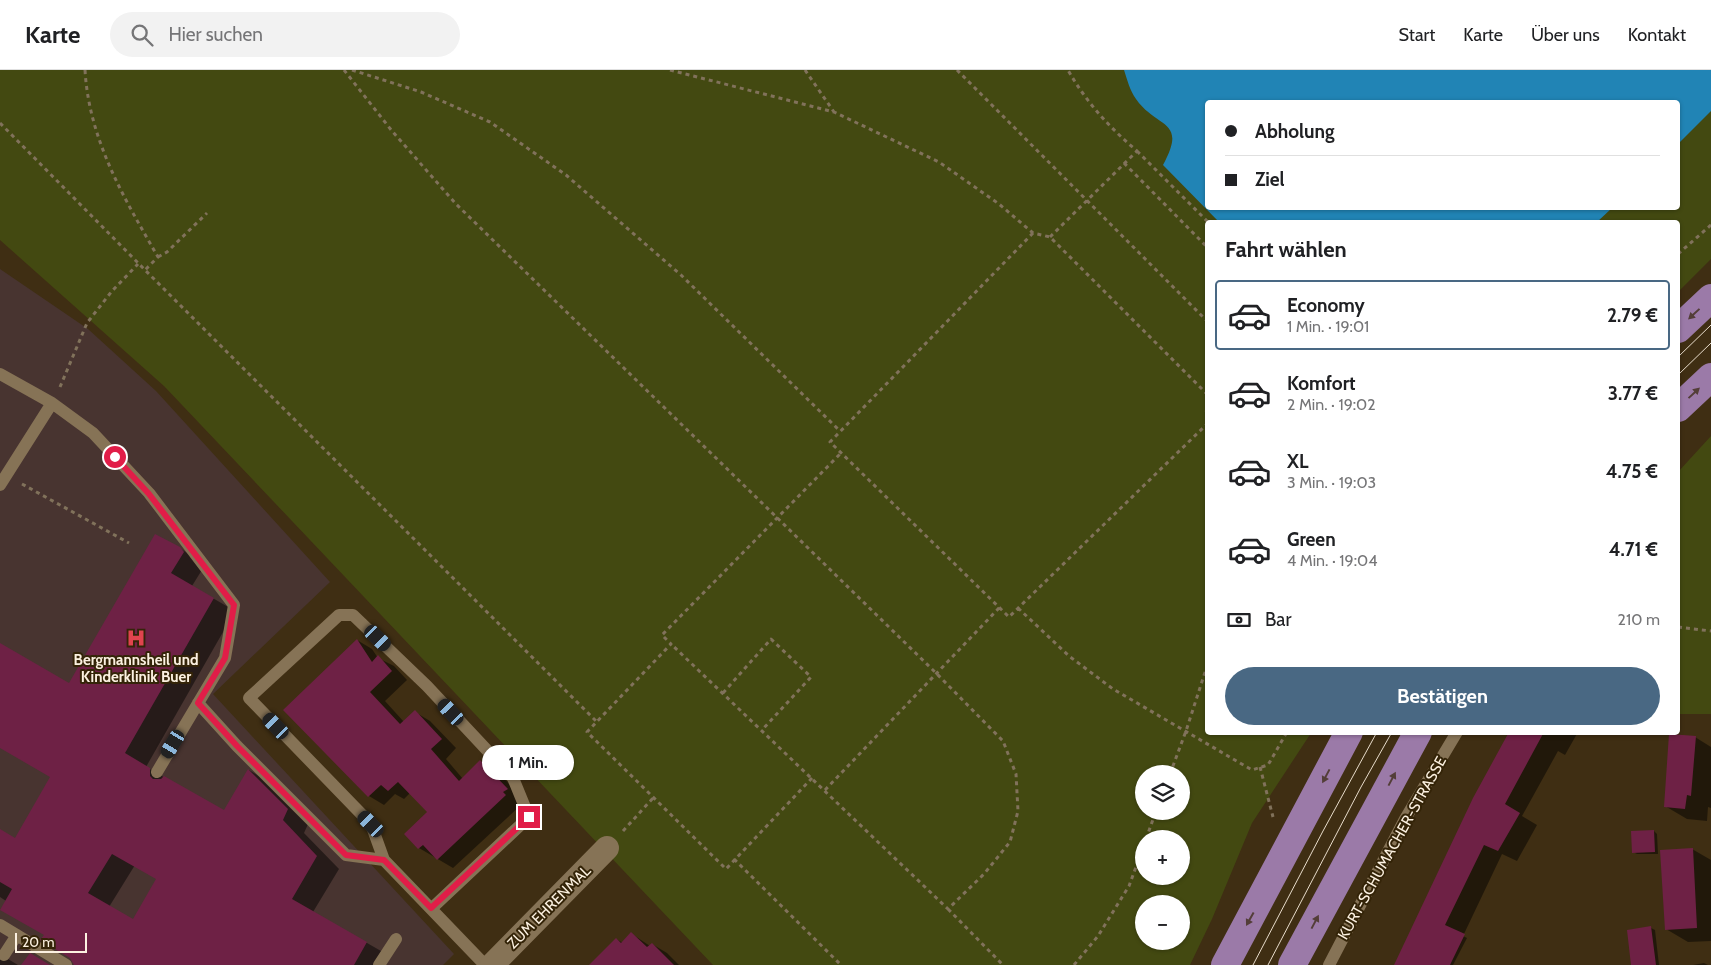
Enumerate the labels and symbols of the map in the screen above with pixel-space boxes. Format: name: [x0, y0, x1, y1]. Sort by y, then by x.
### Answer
one-way arrow: [1689, 308, 1701, 320]
one-way arrow: [1688, 387, 1700, 399]
route start: [104, 446, 126, 468]
car: [361, 622, 394, 654]
hospital icon: Bergmannsheil und Kinderklinik Buer: [125, 627, 147, 649]
place label: Bergmannsheil und Kinderklinik Buer: [74, 651, 198, 686]
car: [435, 696, 466, 728]
car: [260, 710, 291, 742]
car: [158, 727, 187, 761]
callout: 1 Min.: [483, 744, 575, 780]
street label: KURT-SCHUMACHER-STRASSE: [1334, 753, 1450, 943]
one-way arrow: [1322, 768, 1330, 783]
one-way arrow: [1388, 772, 1396, 786]
route end: [518, 806, 540, 828]
car: [355, 808, 386, 840]
street label: ZUM EHRENMAL: [504, 861, 595, 952]
one-way arrow: [1246, 912, 1254, 927]
one-way arrow: [1311, 915, 1319, 929]
scale bar: [15, 930, 88, 953]

